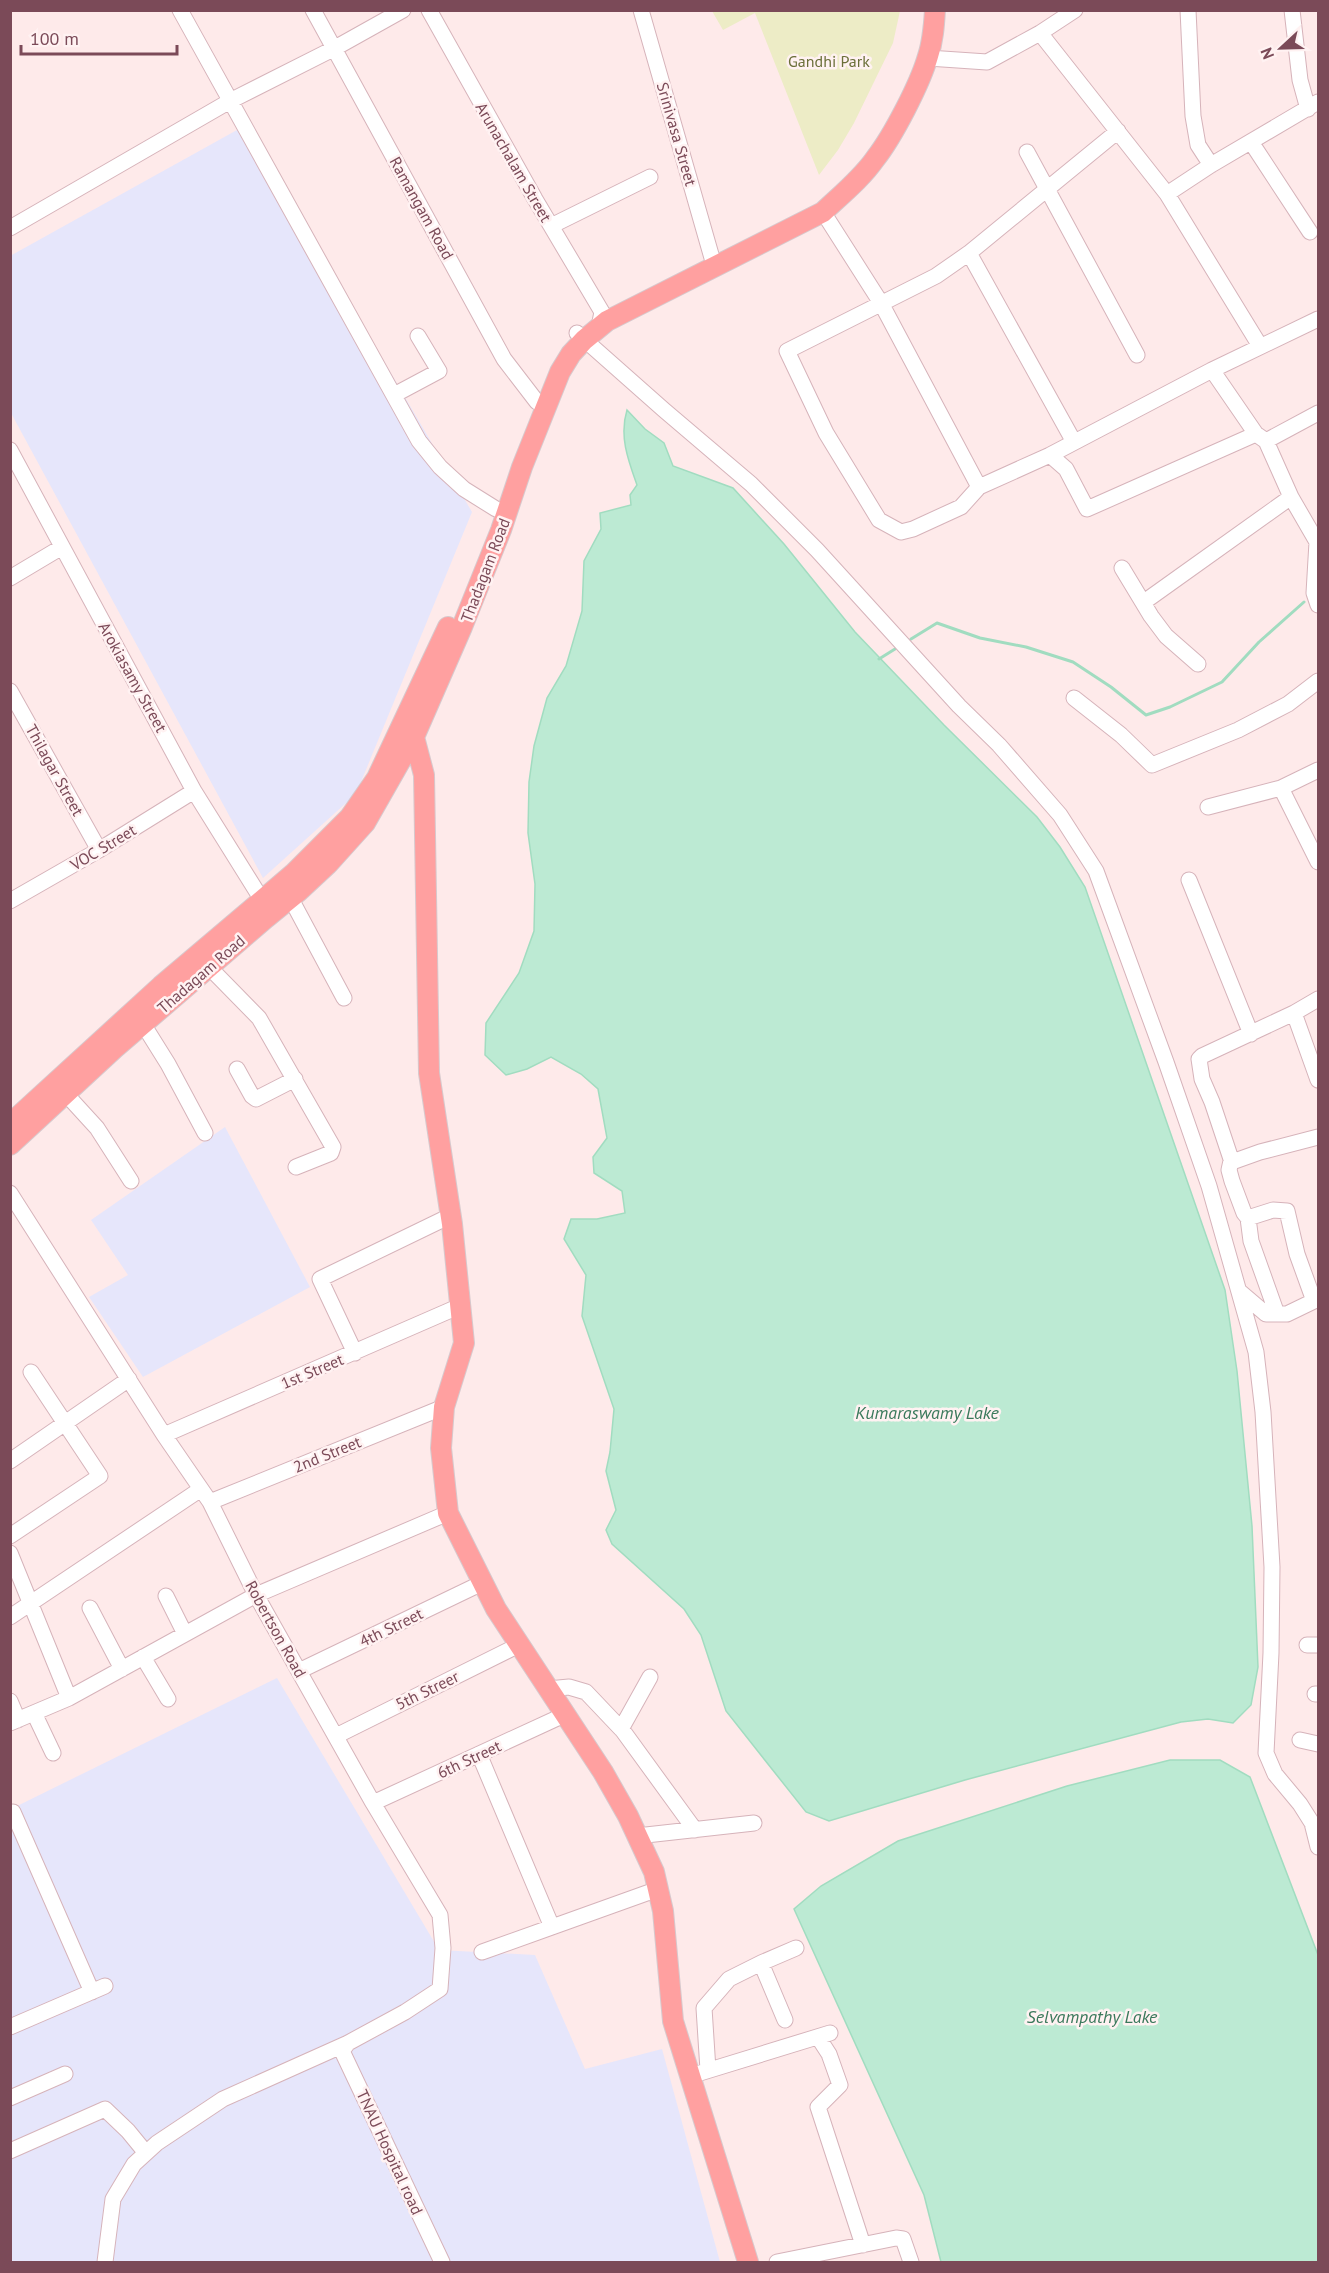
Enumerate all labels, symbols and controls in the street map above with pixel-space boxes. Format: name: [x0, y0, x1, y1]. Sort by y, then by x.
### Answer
scale bar: [21, 18, 177, 56]
north arrow: [1251, 18, 1311, 78]
text: 100 m: [30, 27, 79, 50]
text: N: [1256, 45, 1278, 62]
park label: Gandhi Park: [788, 51, 870, 71]
street label: Srinivasa Street: [653, 80, 701, 189]
street label: Arunachalam Street: [472, 99, 557, 226]
street label: Ramangam Road: [385, 153, 459, 263]
street label: Thadagam Road: [456, 515, 514, 625]
street label: Arokiasamy Street: [94, 618, 172, 736]
street label: Thilagar Street: [22, 721, 89, 820]
street label: VOC Street: [66, 819, 140, 875]
street label: Thadagam Road: [153, 930, 249, 1018]
street label: 1st Street: [278, 1349, 347, 1393]
water label: Kumaraswamy Lake: [855, 1401, 999, 1424]
street label: 2nd Street: [290, 1431, 364, 1477]
street label: Robertson Road: [241, 1577, 311, 1681]
street label: 4th Street: [356, 1603, 426, 1651]
street label: 5th Streer: [392, 1666, 462, 1714]
street label: 6th Street: [434, 1735, 505, 1782]
water label: Selvampathy Lake: [1027, 2005, 1158, 2028]
street label: TNAU Hospital road: [352, 2086, 428, 2218]

